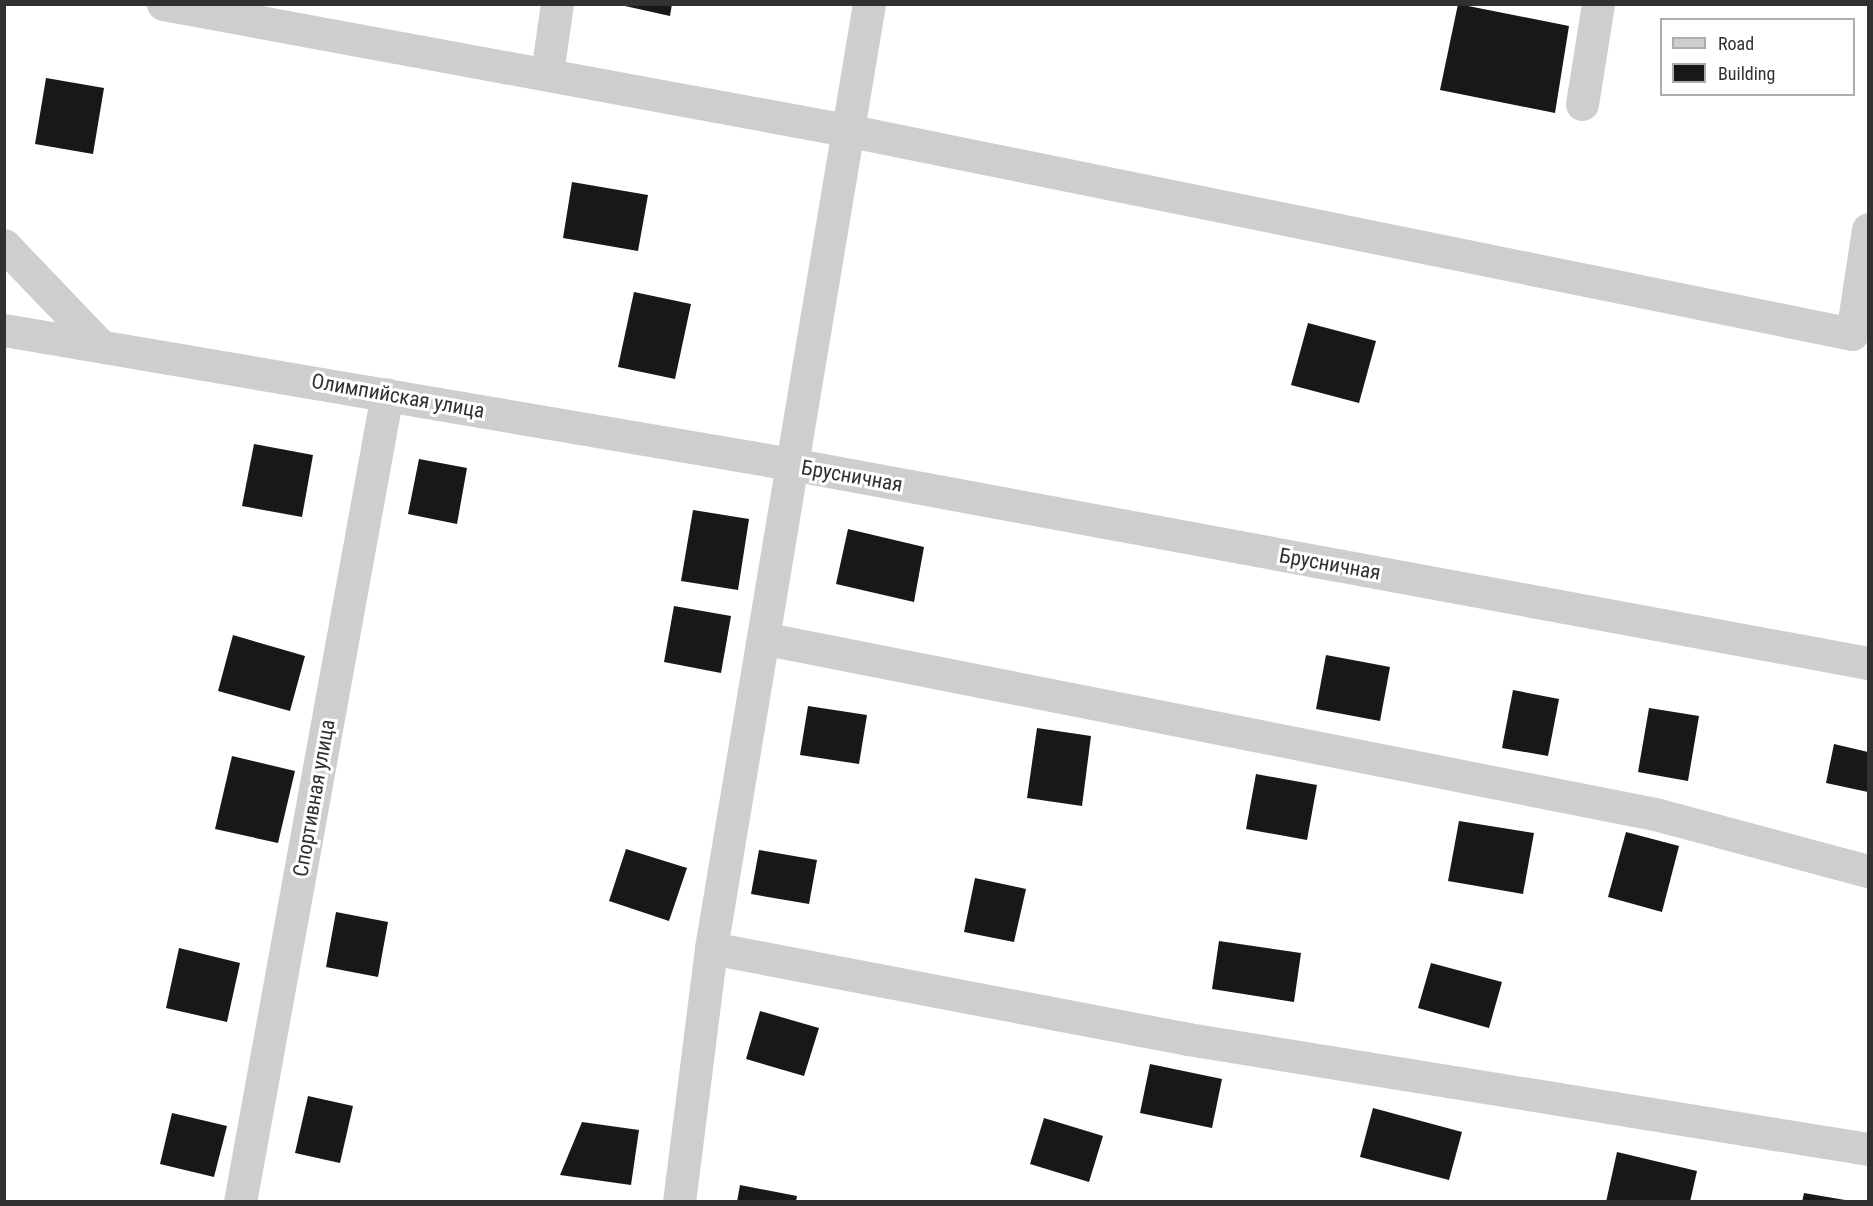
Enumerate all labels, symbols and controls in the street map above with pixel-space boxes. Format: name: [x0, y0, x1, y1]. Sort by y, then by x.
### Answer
legend: [1660, 18, 1855, 96]
text: Road: [1718, 33, 1754, 54]
text: Building: [1718, 63, 1775, 84]
street label: Олимпийская улица: [309, 368, 487, 424]
street label: Брусничная: [799, 455, 905, 497]
street label: Брусничная: [1277, 543, 1383, 585]
street label: Спортивная улица: [288, 717, 340, 879]

